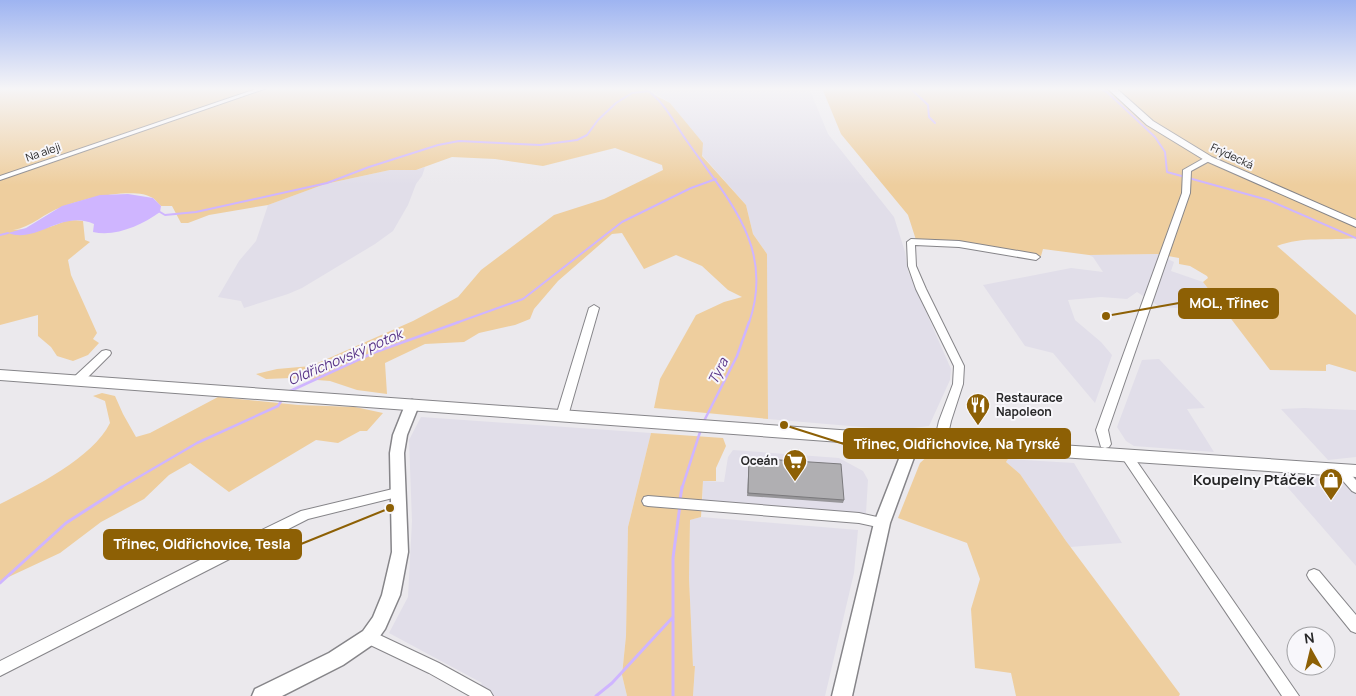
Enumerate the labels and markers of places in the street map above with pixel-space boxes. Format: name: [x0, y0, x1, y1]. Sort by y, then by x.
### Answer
callout: MOL, Třinec: [1179, 289, 1278, 318]
place label: Restaurace Napoleon: [996, 389, 1063, 420]
restaurant icon: Restaurace Napoleon: [965, 392, 991, 426]
callout: Třinec, Oldřichovice, Na Tyrské: [844, 429, 1070, 458]
supermarket icon: Oceán: [782, 448, 808, 482]
place label: Oceán: [741, 452, 778, 469]
shop icon: Koupelny Ptáček: [1318, 467, 1344, 501]
place label: Koupelny Ptáček: [1193, 469, 1315, 490]
callout: Třinec, Oldřichovice, Tesla: [104, 530, 301, 559]

